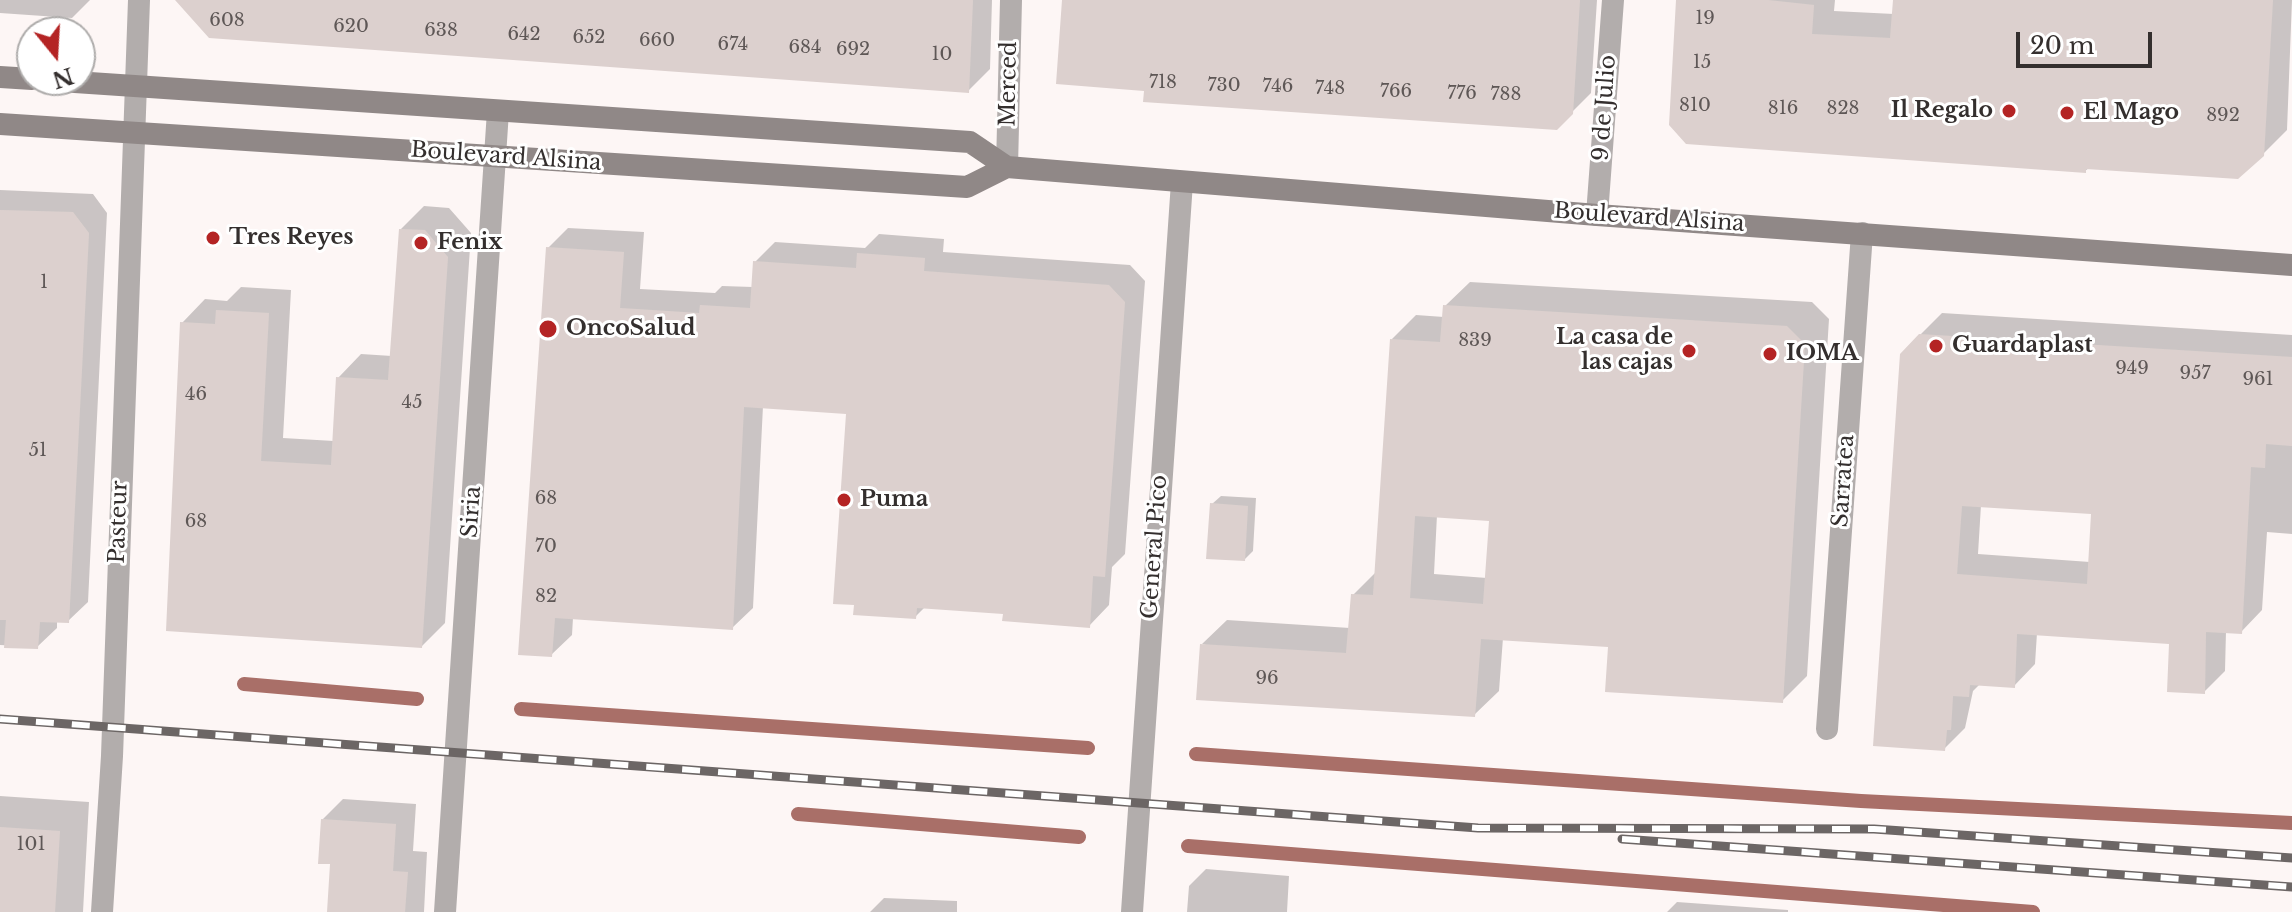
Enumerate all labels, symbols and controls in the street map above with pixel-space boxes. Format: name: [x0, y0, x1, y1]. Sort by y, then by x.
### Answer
house number: 19: [1695, 8, 1715, 30]
house number: 608: [209, 10, 245, 32]
north arrow: [16, 16, 96, 96]
house number: 620: [333, 16, 369, 38]
scale bar: [2020, 16, 2156, 66]
house number: 638: [424, 20, 458, 42]
house number: 642: [507, 24, 541, 46]
house number: 652: [573, 27, 605, 49]
house number: 660: [639, 30, 675, 52]
text: 20 m: [2030, 31, 2095, 60]
house number: 674: [718, 34, 748, 56]
house number: 684: [788, 37, 822, 59]
house number: 692: [836, 39, 870, 61]
street label: Merced: [995, 41, 1023, 127]
house number: 10: [932, 44, 952, 66]
house number: 15: [1693, 52, 1711, 74]
street label: 9 de Julio: [1588, 54, 1622, 162]
text: N: [49, 61, 77, 93]
house number: 718: [1149, 72, 1177, 94]
house number: 730: [1208, 75, 1240, 97]
house number: 746: [1263, 76, 1293, 98]
house number: 748: [1315, 78, 1345, 100]
house number: 766: [1380, 81, 1412, 103]
house number: 776: [1447, 83, 1477, 105]
house number: 788: [1491, 84, 1521, 106]
house number: 810: [1679, 95, 1711, 117]
house number: 816: [1768, 98, 1798, 120]
house number: 828: [1827, 98, 1859, 120]
place label: Il Regalo: [1891, 98, 1993, 124]
place label: El Mago: [2083, 100, 2179, 126]
marker: Il Regalo: [2000, 102, 2018, 120]
marker: El Mago: [2058, 104, 2076, 122]
house number: 892: [2206, 105, 2240, 127]
street label: Boulevard Alsina: [410, 137, 602, 177]
street label: Boulevard Alsina: [1553, 198, 1745, 238]
place label: Tres Reyes: [229, 225, 354, 251]
marker: Tres Reyes: [204, 229, 222, 247]
place label: Fenix: [437, 230, 502, 256]
marker: Fenix: [412, 234, 430, 252]
house number: 1: [40, 272, 48, 294]
place label: OncoSalud: [566, 316, 695, 342]
marker: OncoSalud: [537, 318, 559, 340]
place label: La casa de las cajas: [1556, 325, 1673, 376]
house number: 839: [1458, 330, 1492, 352]
place label: Guardaplast: [1952, 333, 2093, 359]
marker: Guardaplast: [1927, 337, 1945, 355]
place label: IOMA: [1786, 341, 1859, 367]
marker: La casa de las cajas: [1680, 342, 1698, 360]
marker: IOMA: [1761, 345, 1779, 363]
house number: 949: [2115, 358, 2149, 380]
house number: 957: [2180, 363, 2210, 385]
house number: 961: [2242, 369, 2274, 391]
house number: 46: [185, 384, 207, 406]
house number: 45: [402, 392, 422, 414]
street label: Sarratea: [1828, 434, 1860, 528]
house number: 51: [29, 440, 47, 462]
street label: General Pico: [1137, 474, 1173, 620]
street label: Pasteur: [104, 480, 134, 564]
street label: Siria: [457, 485, 487, 539]
place label: Puma: [860, 487, 928, 513]
house number: 68: [535, 488, 557, 510]
marker: Puma: [835, 491, 853, 509]
house number: 68: [185, 511, 207, 533]
house number: 70: [535, 536, 557, 558]
house number: 82: [535, 586, 557, 608]
house number: 96: [1255, 668, 1279, 690]
house number: 101: [17, 834, 45, 856]

